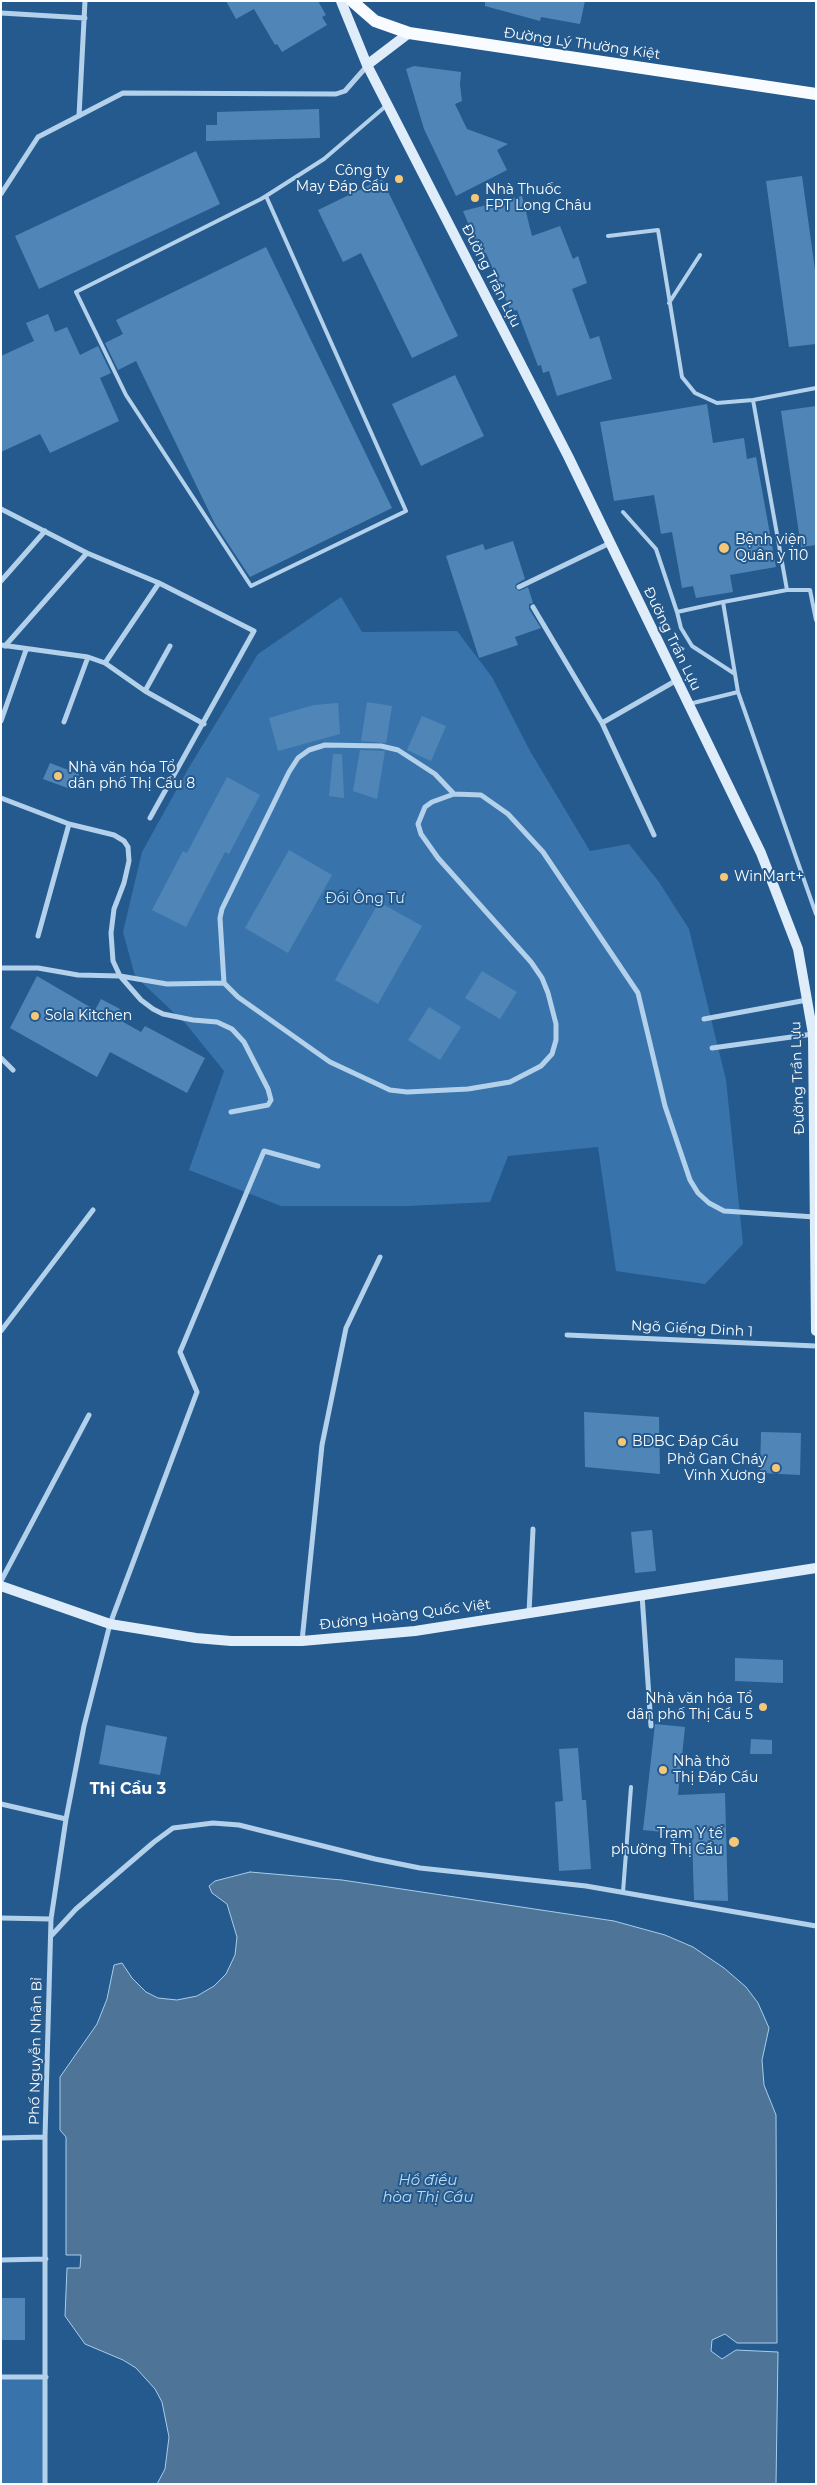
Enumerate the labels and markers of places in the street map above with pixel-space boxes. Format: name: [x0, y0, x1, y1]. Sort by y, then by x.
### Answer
place label: Công ty May Đáp Cầu: [296, 163, 389, 196]
marker: Công ty May Đáp Cầu: [393, 173, 405, 185]
place label: Nhà Thuốc FPT Long Châu: [485, 182, 592, 214]
marker: Nhà Thuốc FPT Long Châu: [469, 192, 481, 204]
place label: Bệnh viện Quân y 110: [735, 532, 808, 564]
marker: Bệnh viện Quân y 110: [717, 541, 731, 555]
place label: Nhà văn hóa Tổ dân phố Thị Cầu 8: [68, 760, 195, 792]
marker: Nhà văn hóa Tổ dân phố Thị Cầu 8: [52, 770, 64, 782]
place label: WinMart+: [734, 869, 804, 885]
marker: WinMart+: [718, 871, 730, 883]
place label: Sola Kitchen: [45, 1008, 132, 1024]
marker: Sola Kitchen: [29, 1010, 41, 1022]
place label: BDBC Đáp Cầu: [632, 1434, 739, 1450]
marker: BDBC Đáp Cầu: [616, 1436, 628, 1448]
place label: Phở Gan Cháy Vinh Xương: [667, 1452, 766, 1484]
marker: Phở Gan Cháy Vinh Xương: [770, 1462, 782, 1474]
place label: Nhà văn hóa Tổ dân phố Thị Cầu 5: [627, 1691, 753, 1724]
marker: Nhà văn hóa Tổ dân phố Thị Cầu 5: [757, 1701, 769, 1713]
place label: Nhà thờ Thị Đáp Cầu: [673, 1754, 758, 1786]
marker: Nhà thờ Thị Đáp Cầu: [657, 1764, 669, 1776]
place label: Trạm Y tế phường Thị Cầu: [611, 1826, 723, 1858]
marker: Trạm Y tế phường Thị Cầu: [727, 1835, 741, 1849]

